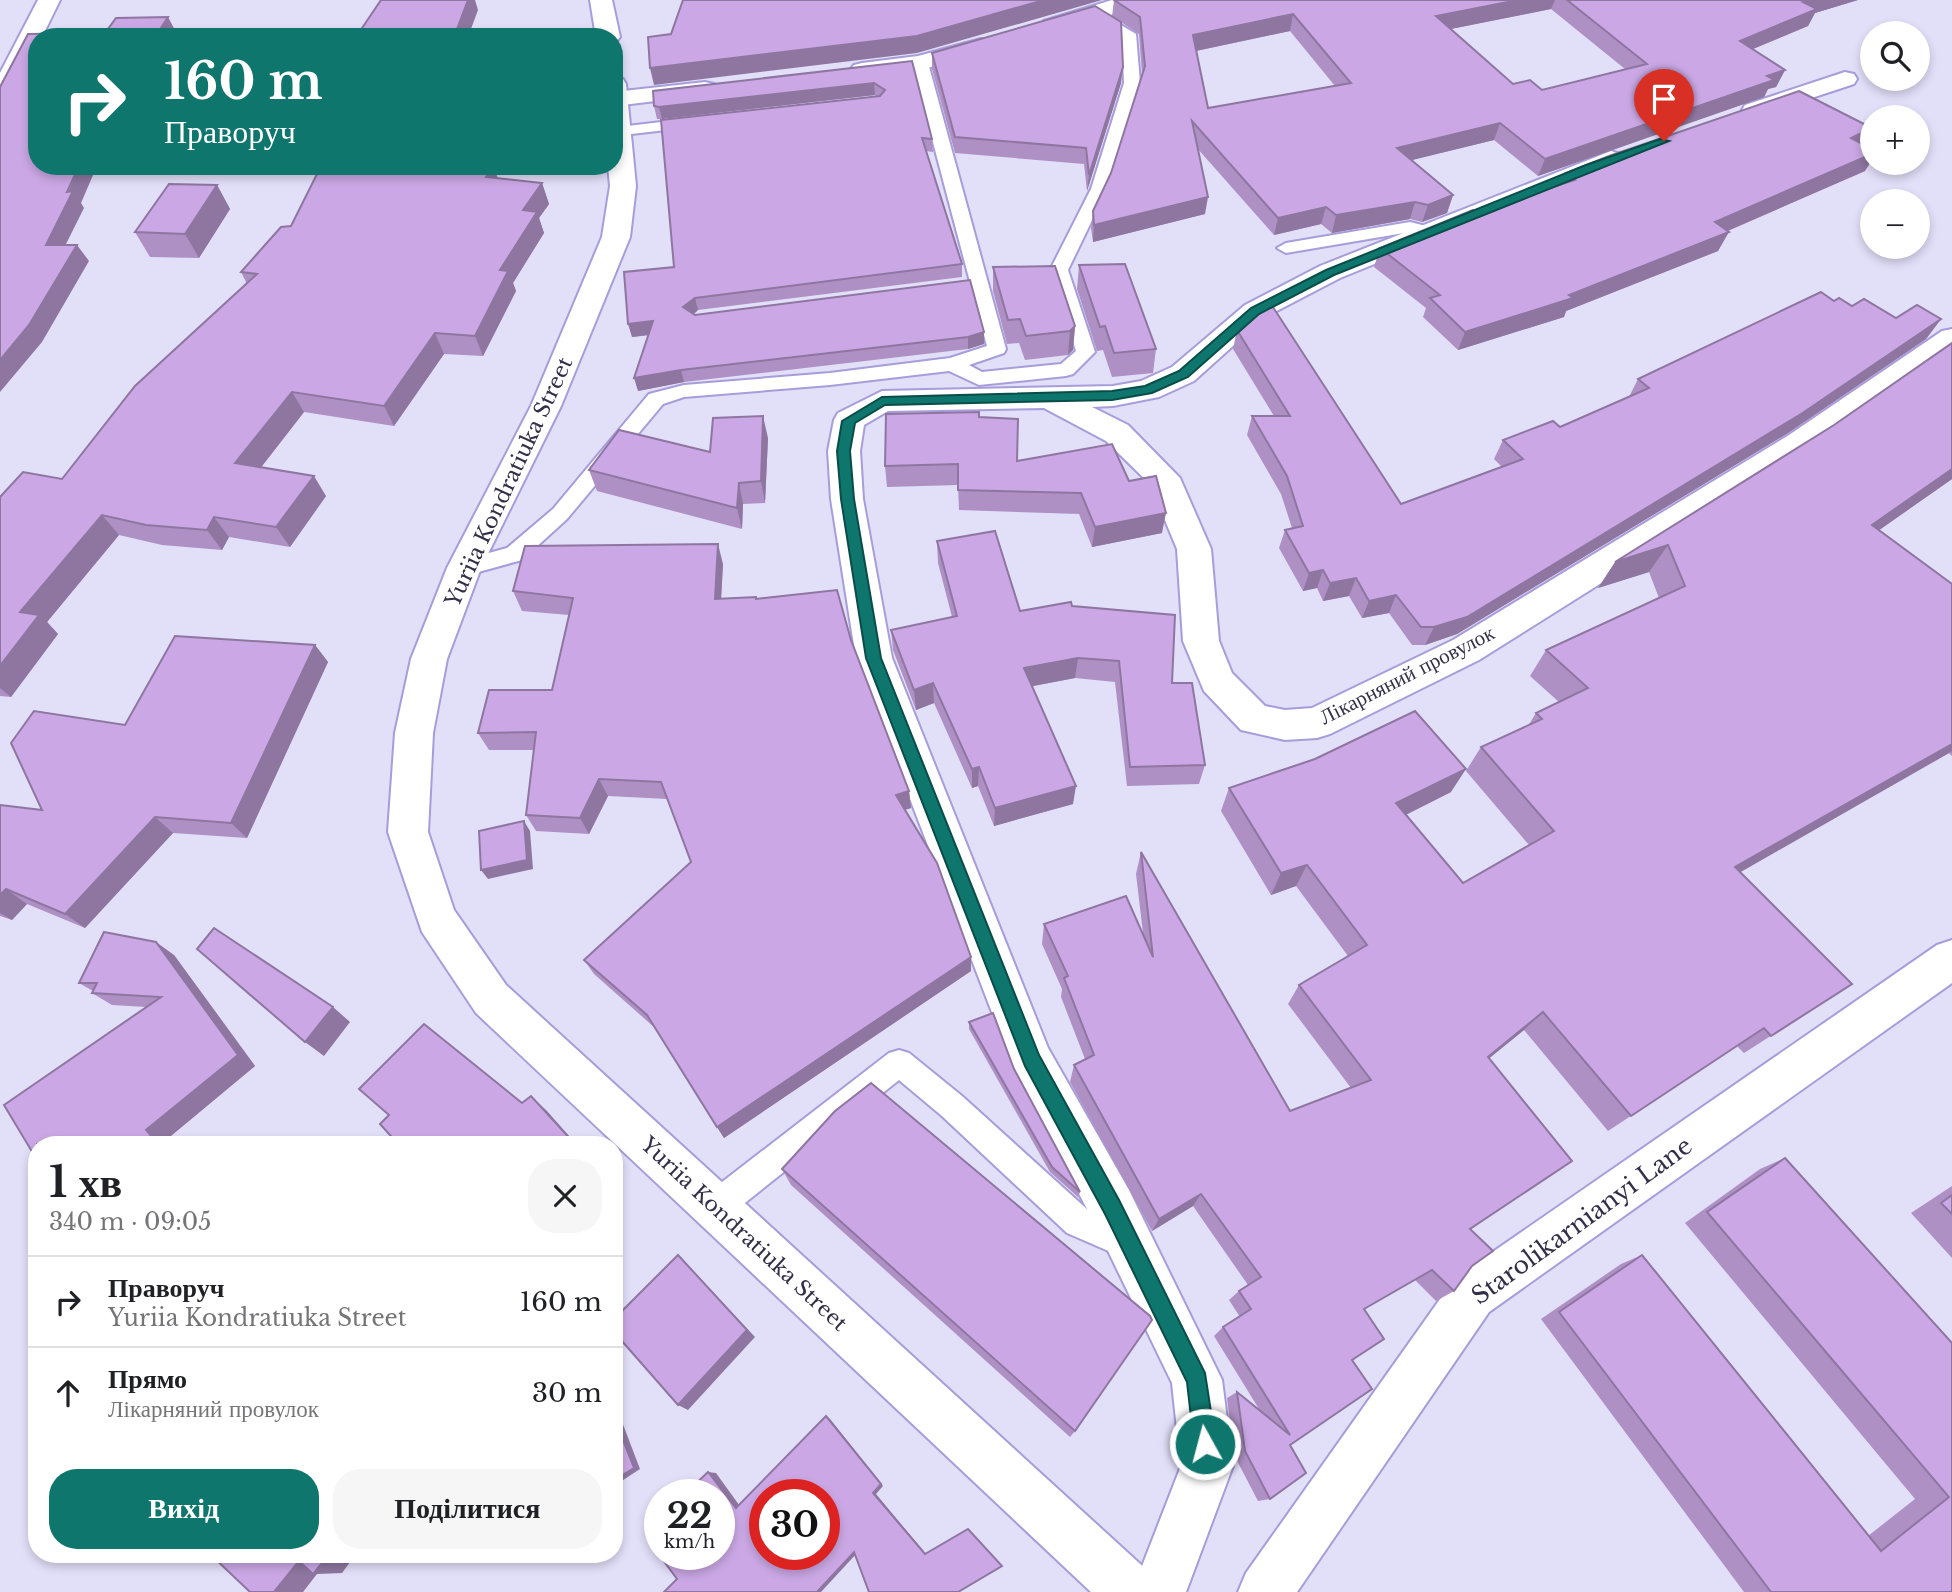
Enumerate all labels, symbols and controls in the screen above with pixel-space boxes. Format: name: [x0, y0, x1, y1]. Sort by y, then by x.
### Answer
map controls: [1860, 21, 1930, 259]
button: search: [1860, 21, 1930, 91]
text: 160 m: [164, 51, 323, 112]
icon: right: [49, 56, 140, 147]
pin: [1634, 69, 1694, 141]
icon: arrive: [1645, 80, 1683, 118]
button: +: [1860, 105, 1930, 175]
text: Праворуч: [164, 112, 296, 152]
button: −: [1860, 189, 1930, 259]
street label: Yuriia Kondratiuka Street: [439, 353, 578, 612]
street label: Лікарняний провулок: [1315, 619, 1499, 730]
street label: Yuriia Kondratiuka Street: [635, 1131, 853, 1336]
street label: Starolikarnianyi Lane: [1466, 1131, 1698, 1310]
text: 1 хв: [49, 1156, 122, 1208]
button: close: [528, 1159, 602, 1233]
text: 340 m · 09:05: [49, 1208, 211, 1236]
text: Праворуч: [108, 1272, 224, 1304]
icon: right: [49, 1283, 87, 1321]
text: 160 m: [520, 1286, 602, 1318]
text: Yuriia Kondratiuka Street: [108, 1304, 407, 1332]
text: Прямо: [108, 1363, 187, 1395]
icon: ahead: [49, 1374, 87, 1412]
text: 30 m: [532, 1377, 602, 1409]
text: Лікарняний провулок: [108, 1395, 319, 1423]
position arrow: [1168, 1407, 1242, 1481]
button: Вихід: [49, 1469, 319, 1549]
button: Поділитися: [333, 1469, 602, 1549]
speed limit sign: 30: [749, 1479, 840, 1570]
text: 22: [667, 1494, 712, 1537]
text: km/h: [664, 1531, 715, 1553]

